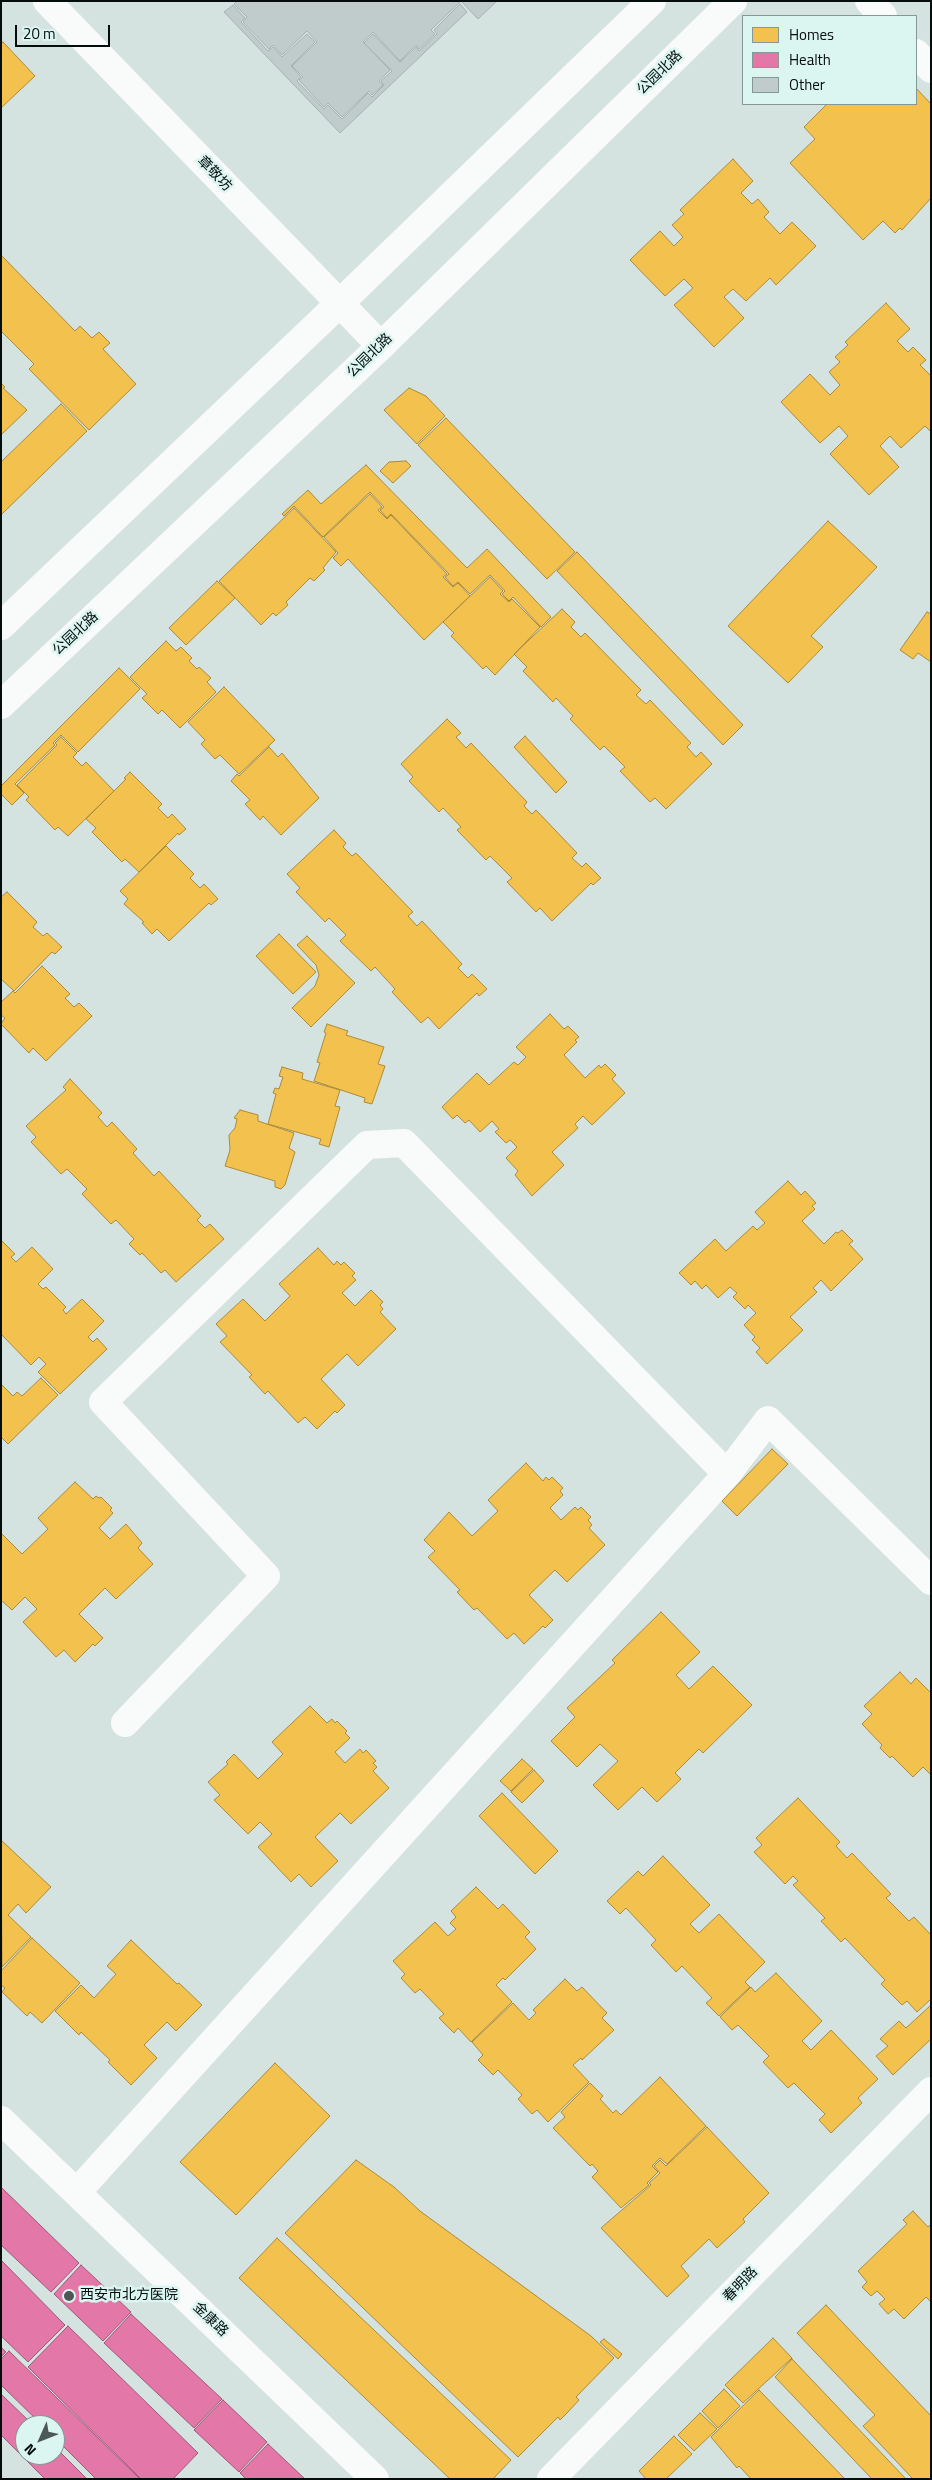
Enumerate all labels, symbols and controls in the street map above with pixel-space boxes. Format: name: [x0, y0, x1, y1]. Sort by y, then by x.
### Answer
scale bar: [18, 15, 112, 47]
legend: [742, 15, 917, 105]
text: 20 m: [23, 22, 56, 45]
text: Homes: [789, 23, 834, 46]
street label: 公园北路: [634, 48, 686, 98]
text: Health: [789, 48, 831, 71]
text: Other: [789, 73, 825, 96]
street label: 章敬坊: [193, 153, 235, 195]
street label: 公园北路: [344, 331, 396, 381]
street label: 公园北路: [50, 609, 102, 659]
street label: 春明路: [720, 2264, 762, 2306]
place label: 西安市北方医院: [80, 2288, 178, 2304]
marker: 西安市北方医院: [62, 2289, 76, 2303]
street label: 金康路: [189, 2299, 231, 2341]
north arrow: [15, 2415, 65, 2465]
text: N: [19, 2439, 40, 2461]

